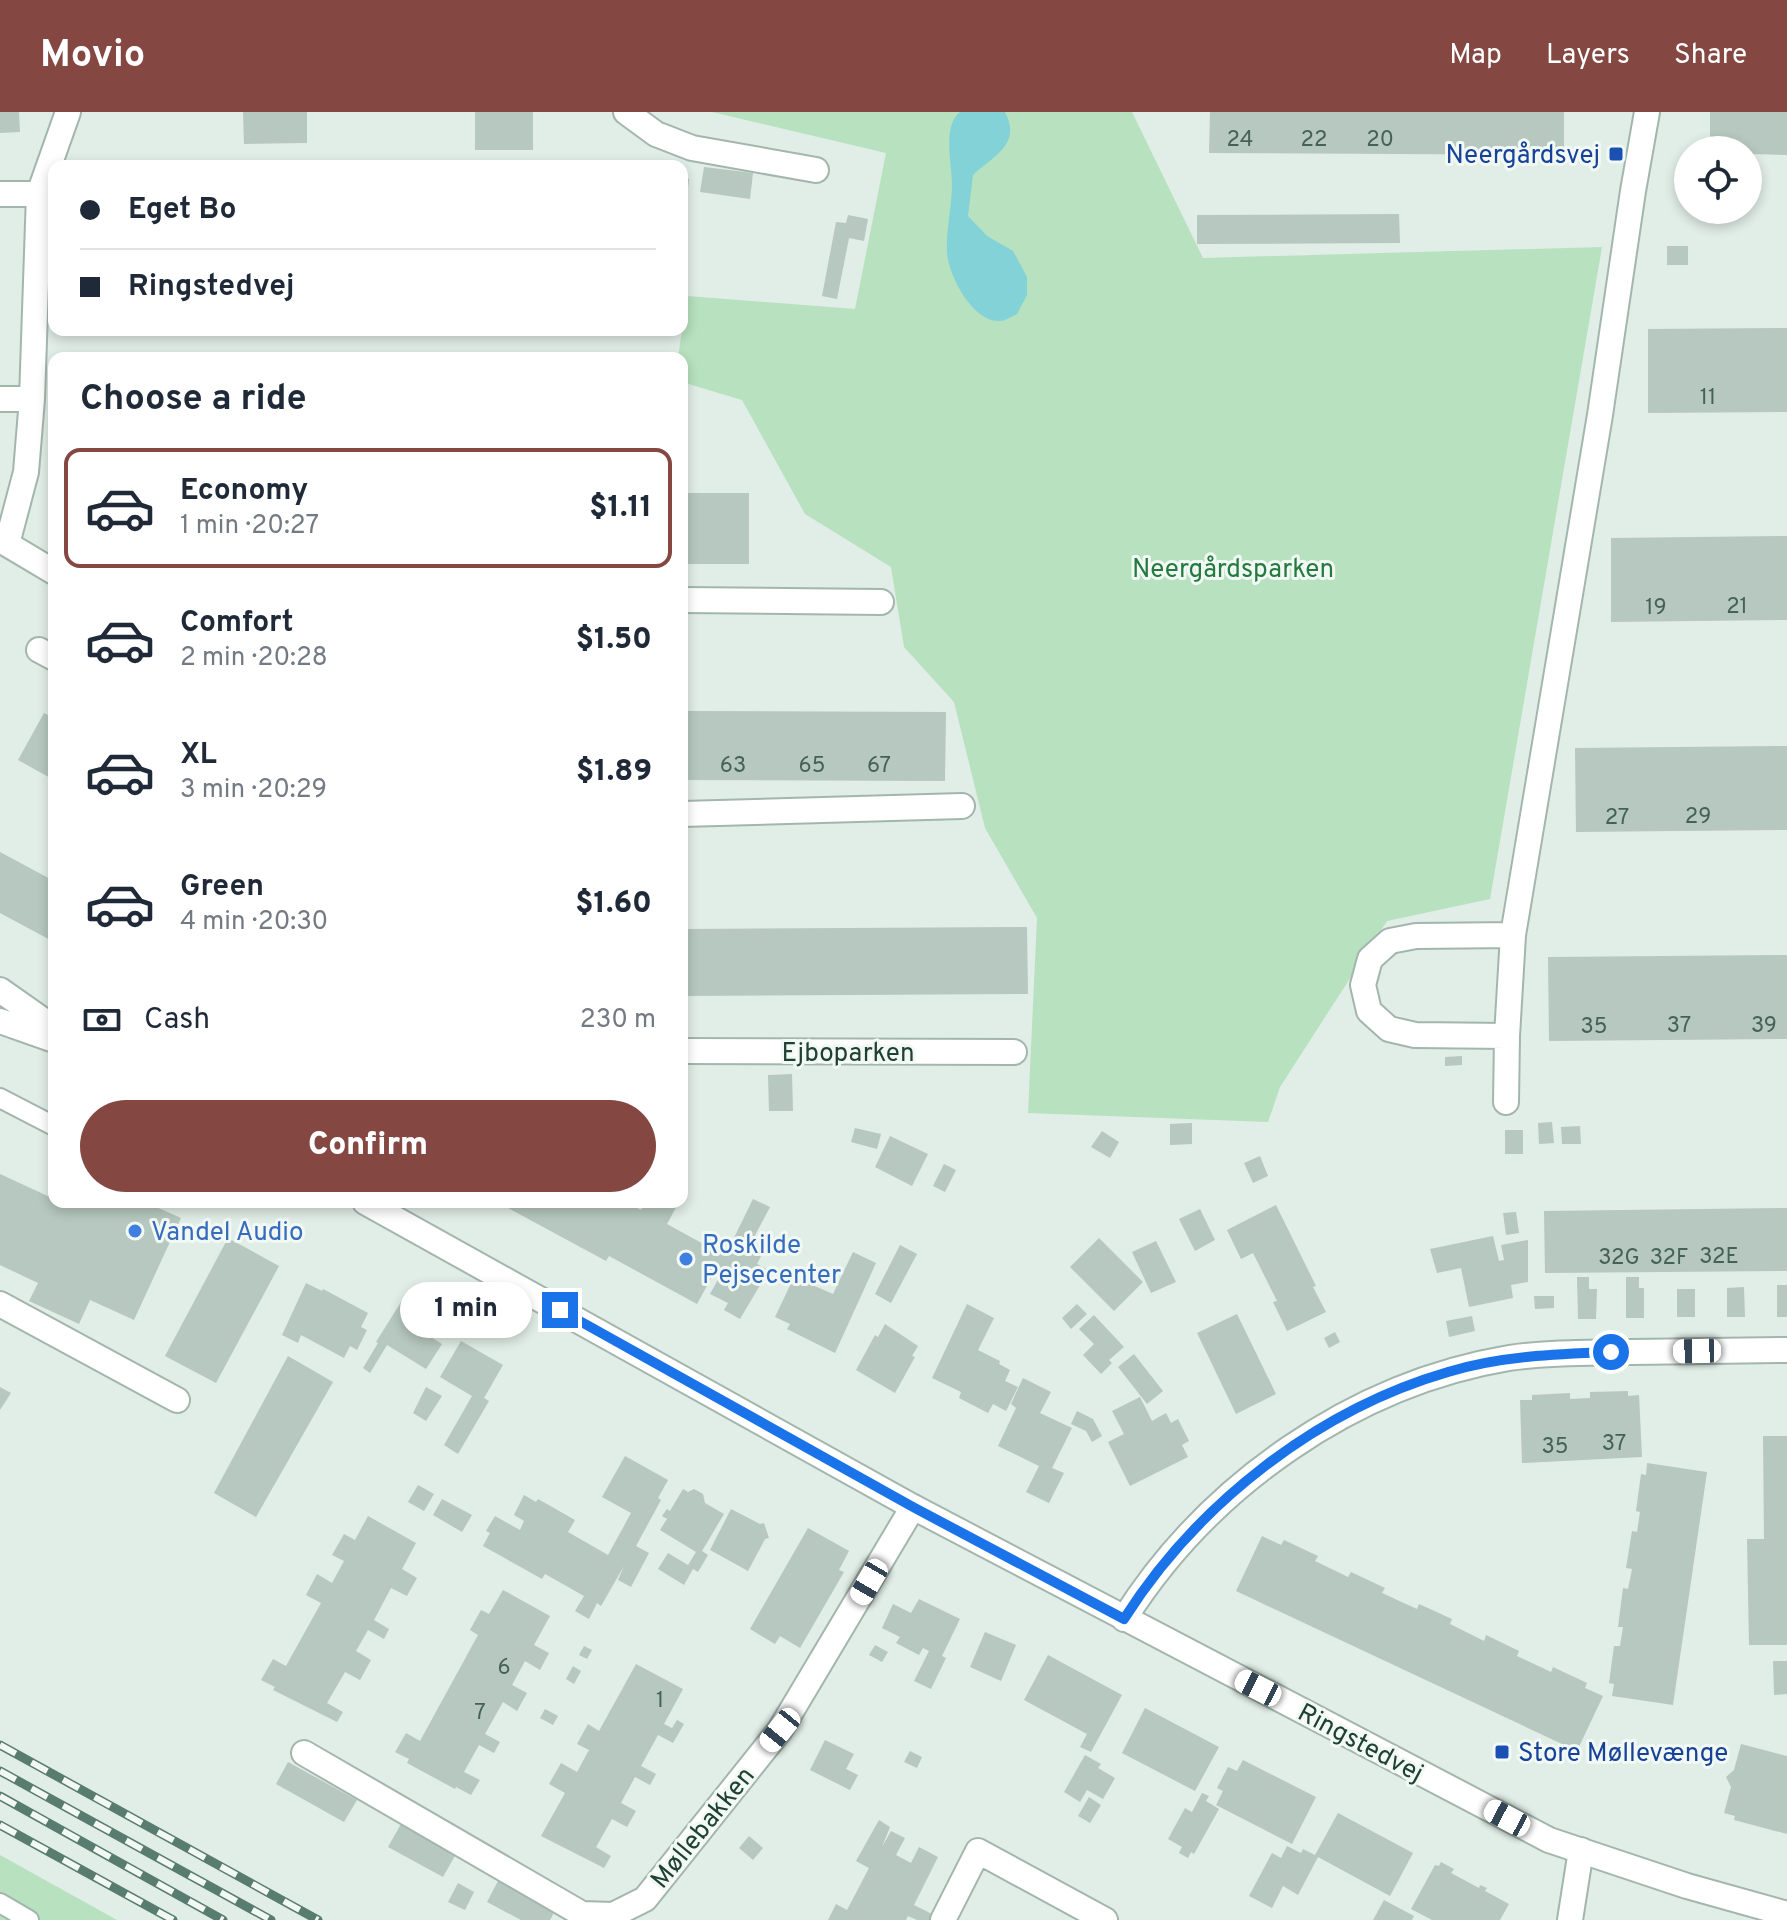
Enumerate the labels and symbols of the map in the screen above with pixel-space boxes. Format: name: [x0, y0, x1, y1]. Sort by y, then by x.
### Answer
house number: 24: [1227, 127, 1253, 154]
house number: 22: [1301, 127, 1327, 154]
house number: 20: [1366, 127, 1394, 154]
place label: Neergårdsvej: [1445, 140, 1600, 173]
marker: Neergårdsvej: [1607, 145, 1625, 163]
house number: 11: [1700, 385, 1716, 412]
park label: Neergårdsparken: [1132, 554, 1334, 587]
house number: 21: [1726, 594, 1748, 621]
house number: 19: [1645, 595, 1667, 622]
house number: 63: [720, 753, 746, 780]
house number: 65: [799, 753, 825, 780]
house number: 67: [867, 753, 891, 780]
house number: 29: [1685, 804, 1711, 831]
house number: 27: [1605, 805, 1629, 832]
house number: 37: [1667, 1013, 1691, 1040]
house number: 39: [1751, 1013, 1777, 1040]
house number: 35: [1581, 1014, 1607, 1041]
street label: Ejboparken: [781, 1038, 915, 1071]
place label: Vandel Audio: [151, 1217, 303, 1250]
marker: Vandel Audio: [126, 1222, 144, 1240]
place label: Roskilde Pejsecenter: [702, 1230, 841, 1293]
house number: 32E: [1699, 1244, 1739, 1271]
house number: 32G: [1598, 1245, 1640, 1272]
house number: 32F: [1650, 1245, 1688, 1272]
marker: Roskilde Pejsecenter: [677, 1250, 695, 1268]
callout: 1 min: [400, 1282, 532, 1338]
route end: [542, 1292, 578, 1328]
route start: [1593, 1334, 1629, 1370]
car: [1673, 1339, 1721, 1363]
house number: 37: [1602, 1431, 1626, 1458]
house number: 35: [1542, 1434, 1568, 1461]
car: [847, 1555, 891, 1609]
house number: 6: [497, 1655, 511, 1682]
car: [1231, 1666, 1285, 1710]
house number: 1: [656, 1688, 664, 1715]
street label: Ringstedvej: [1291, 1697, 1428, 1791]
house number: 7: [474, 1700, 486, 1727]
car: [756, 1704, 804, 1756]
place label: Store Møllevænge: [1518, 1738, 1728, 1771]
marker: Store Møllevænge: [1493, 1743, 1511, 1761]
street label: Møllebakken: [645, 1761, 763, 1896]
car: [1480, 1796, 1534, 1840]

